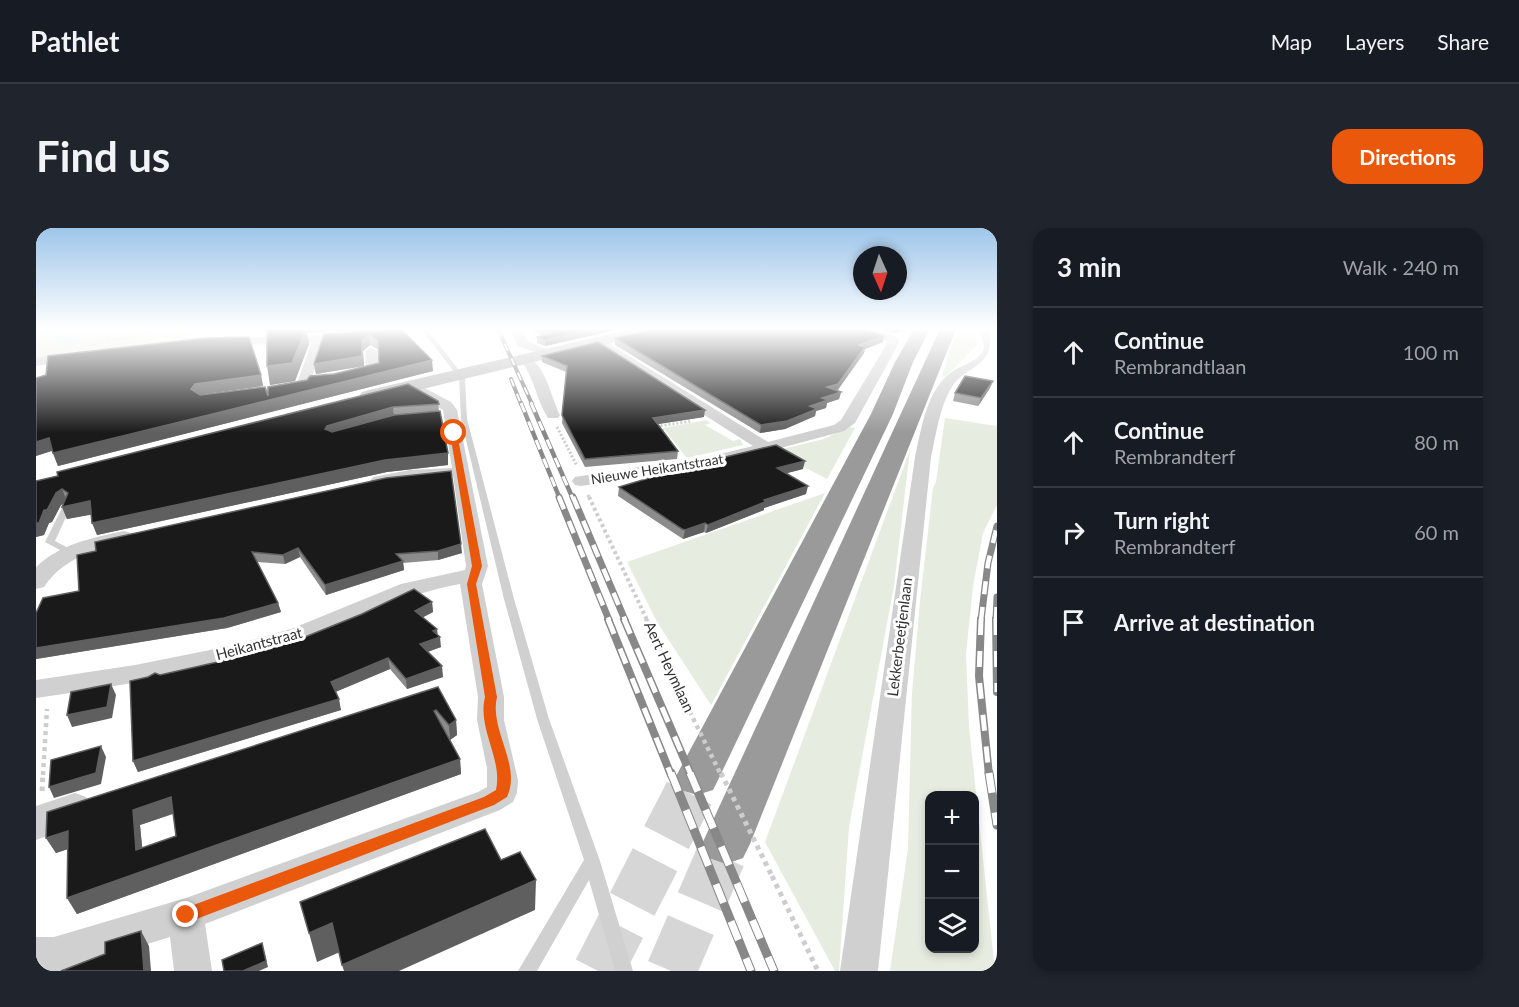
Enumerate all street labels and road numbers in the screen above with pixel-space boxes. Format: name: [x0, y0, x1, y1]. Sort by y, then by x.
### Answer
street label: Nieuwe Heikantstraat: [589, 450, 724, 487]
street label: Lekkerbeetjenlaan: [883, 576, 915, 697]
street label: Aert Heymlaan: [641, 618, 699, 715]
street label: Heikantstraat: [213, 623, 305, 663]

